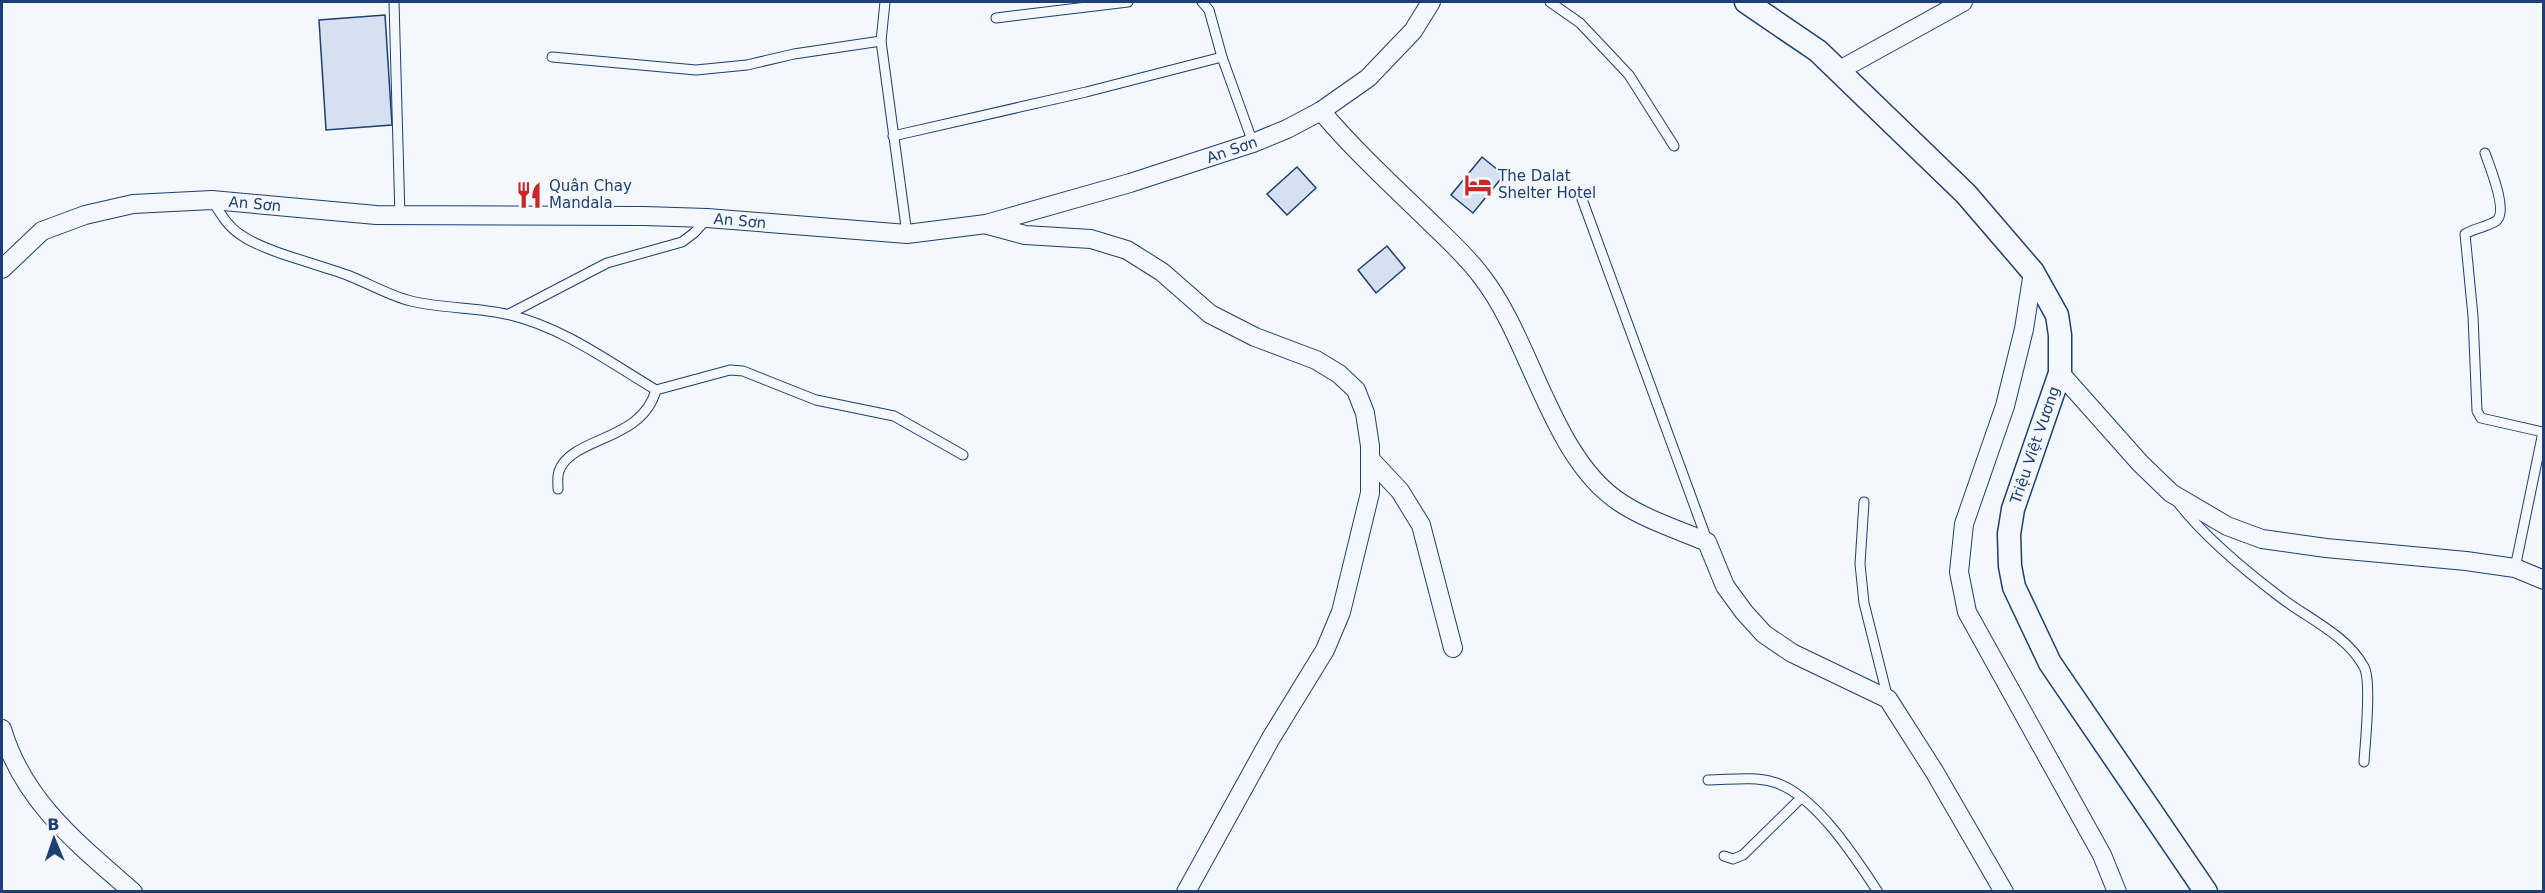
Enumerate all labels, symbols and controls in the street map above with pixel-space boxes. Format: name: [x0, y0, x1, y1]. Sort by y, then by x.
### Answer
street label: An Sơn: [1204, 133, 1260, 167]
place label: The Dalat Shelter Hotel: [1497, 167, 1596, 202]
hotel icon: The Dalat Shelter Hotel: [1463, 170, 1493, 200]
place label: Quân Chay Mandala: [549, 177, 632, 212]
restaurant icon: Quân Chay Mandala: [514, 180, 544, 210]
street label: An Sơn: [228, 193, 282, 215]
street label: An Sơn: [713, 210, 767, 232]
street label: Triệu Việt Vương: [2006, 384, 2063, 507]
north arrow: [24, 809, 84, 869]
text: B: [47, 815, 60, 834]

